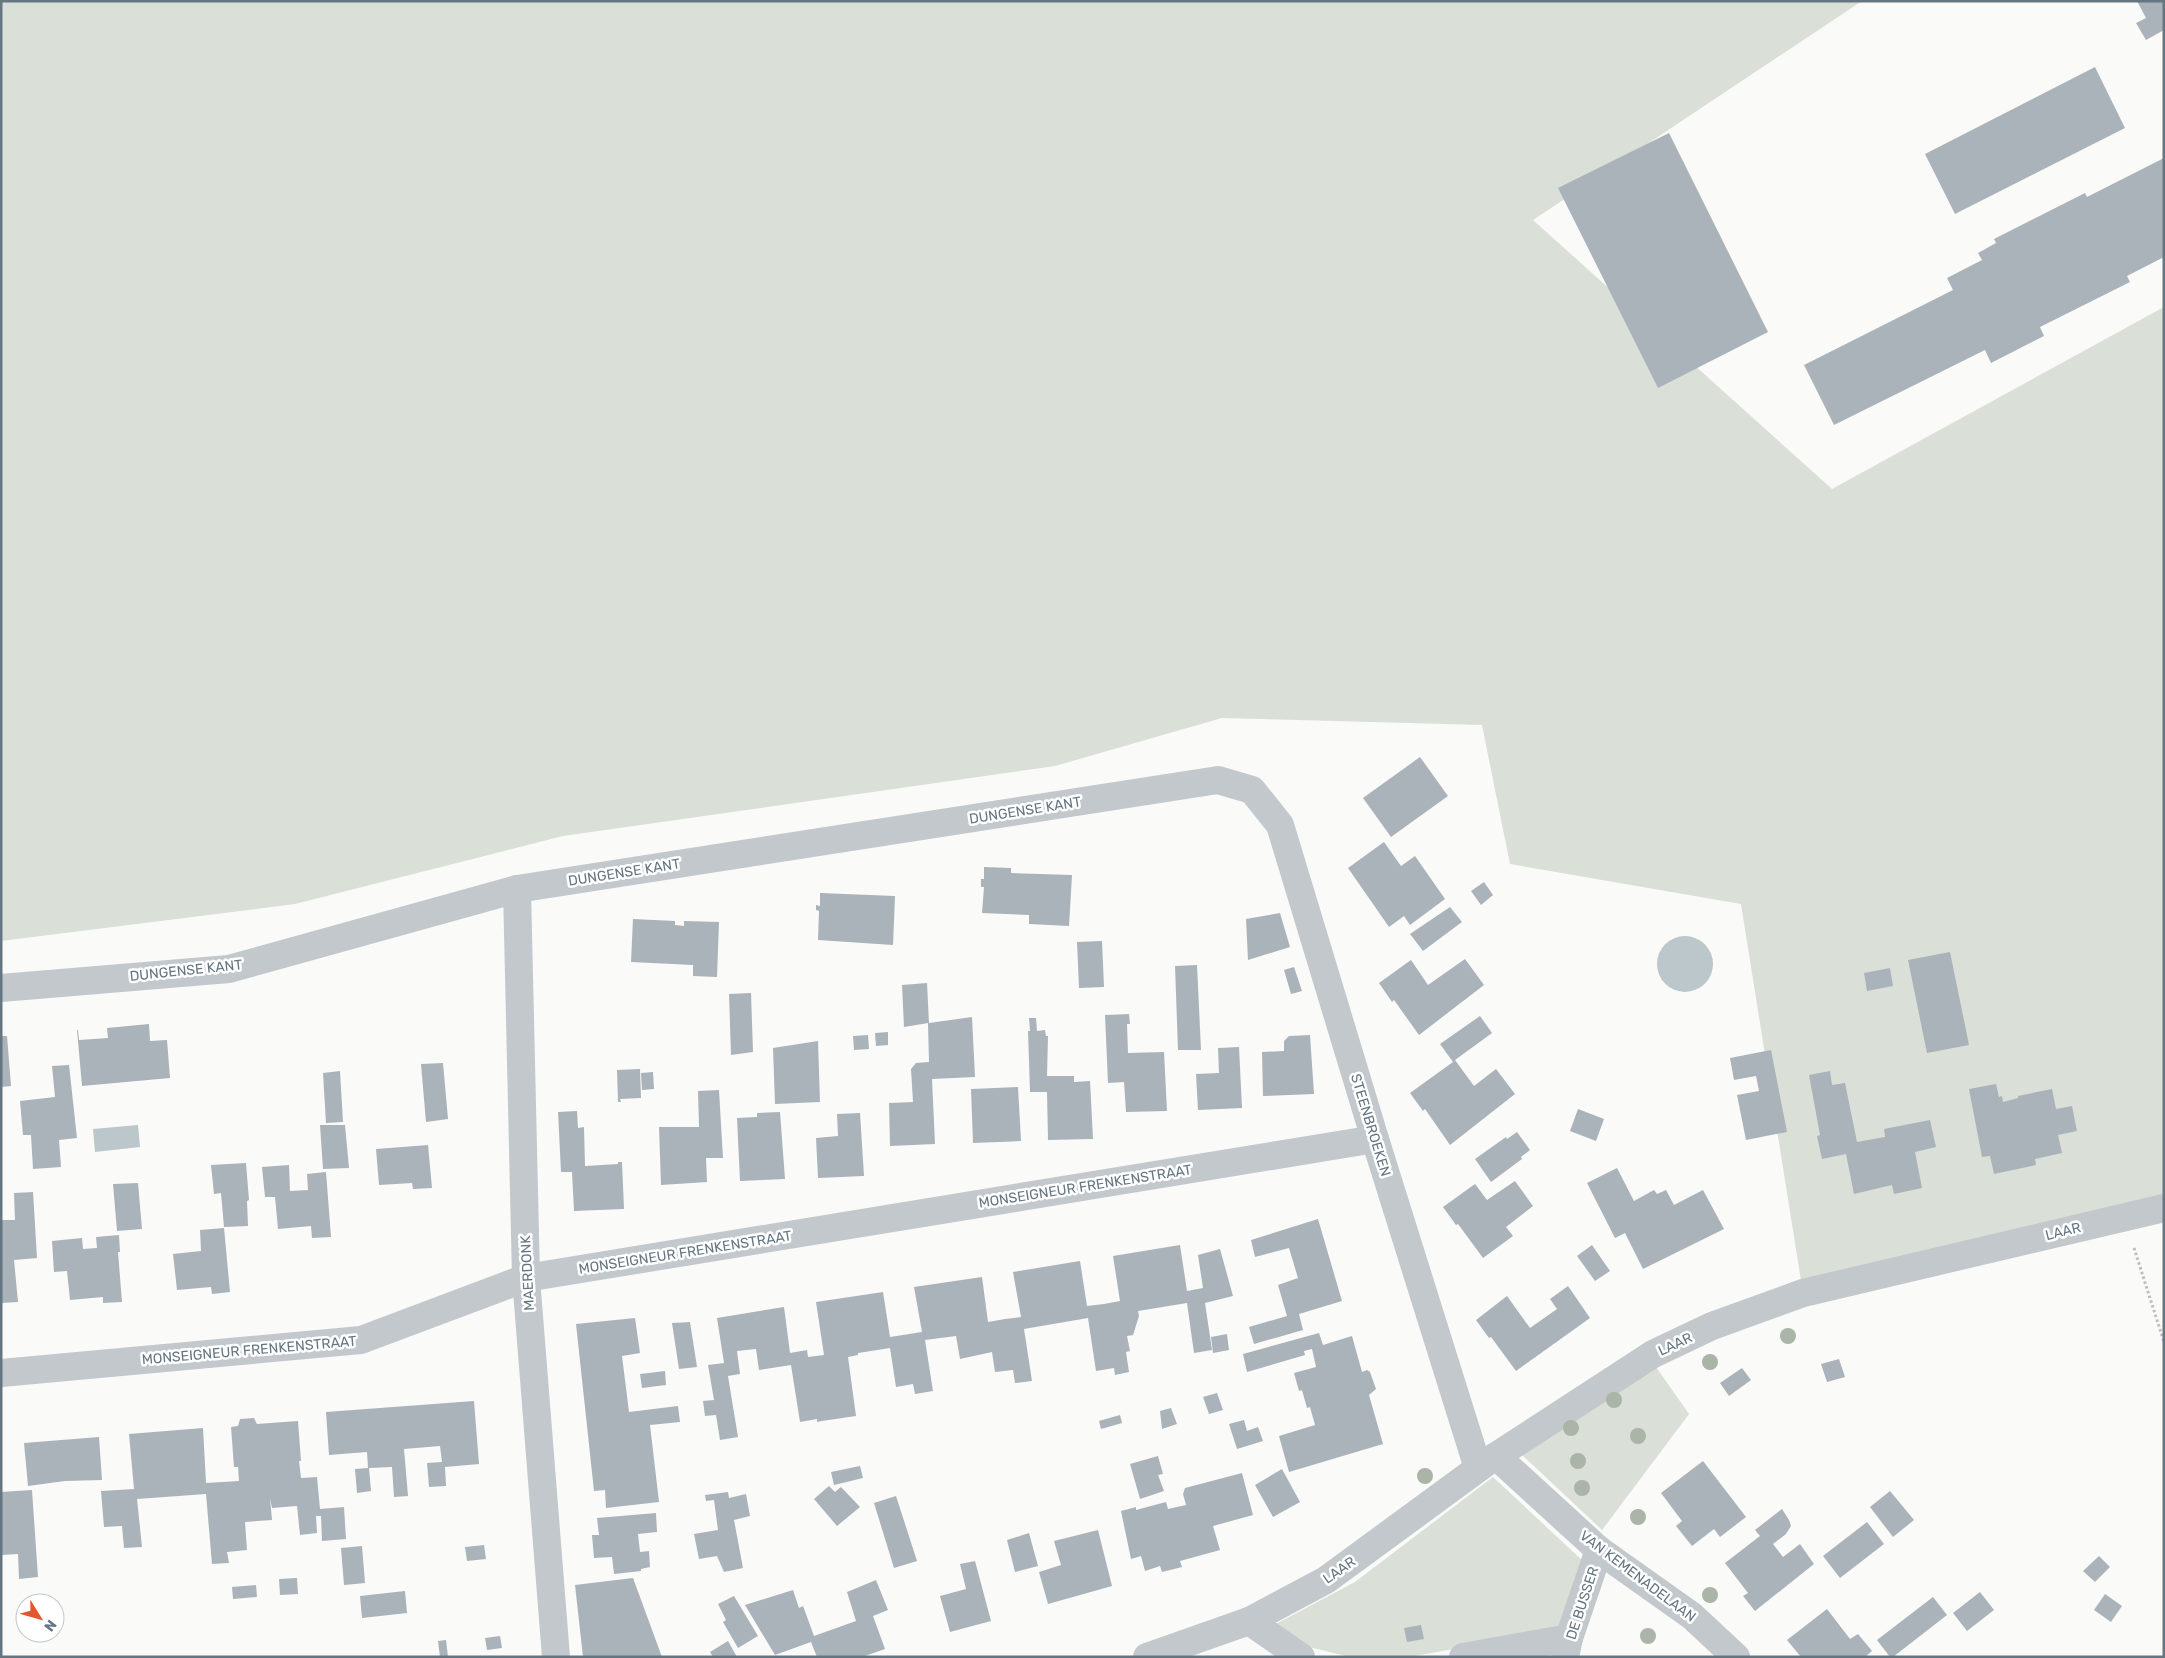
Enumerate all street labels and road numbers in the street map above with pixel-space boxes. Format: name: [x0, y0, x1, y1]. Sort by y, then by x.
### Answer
street label: DUNGENSE KANT: [968, 793, 1082, 828]
street label: DUNGENSE KANT: [567, 855, 681, 890]
street label: DUNGENSE KANT: [129, 956, 243, 985]
street label: STEENBROEKEN: [1347, 1072, 1394, 1179]
street label: MONSEIGNEUR FRENKENSTRAAT: [977, 1161, 1193, 1212]
street label: LAAR: [2044, 1219, 2083, 1244]
street label: MONSEIGNEUR FRENKENSTRAAT: [577, 1227, 793, 1278]
street label: MAERDONK: [517, 1234, 538, 1311]
street label: LAAR: [1655, 1329, 1695, 1360]
street label: MONSEIGNEUR FRENKENSTRAAT: [141, 1333, 357, 1368]
street label: VAN KEMENADELAAN: [1576, 1527, 1699, 1626]
street label: LAAR: [1320, 1553, 1359, 1588]
street label: DE BUSSER: [1563, 1564, 1602, 1642]

